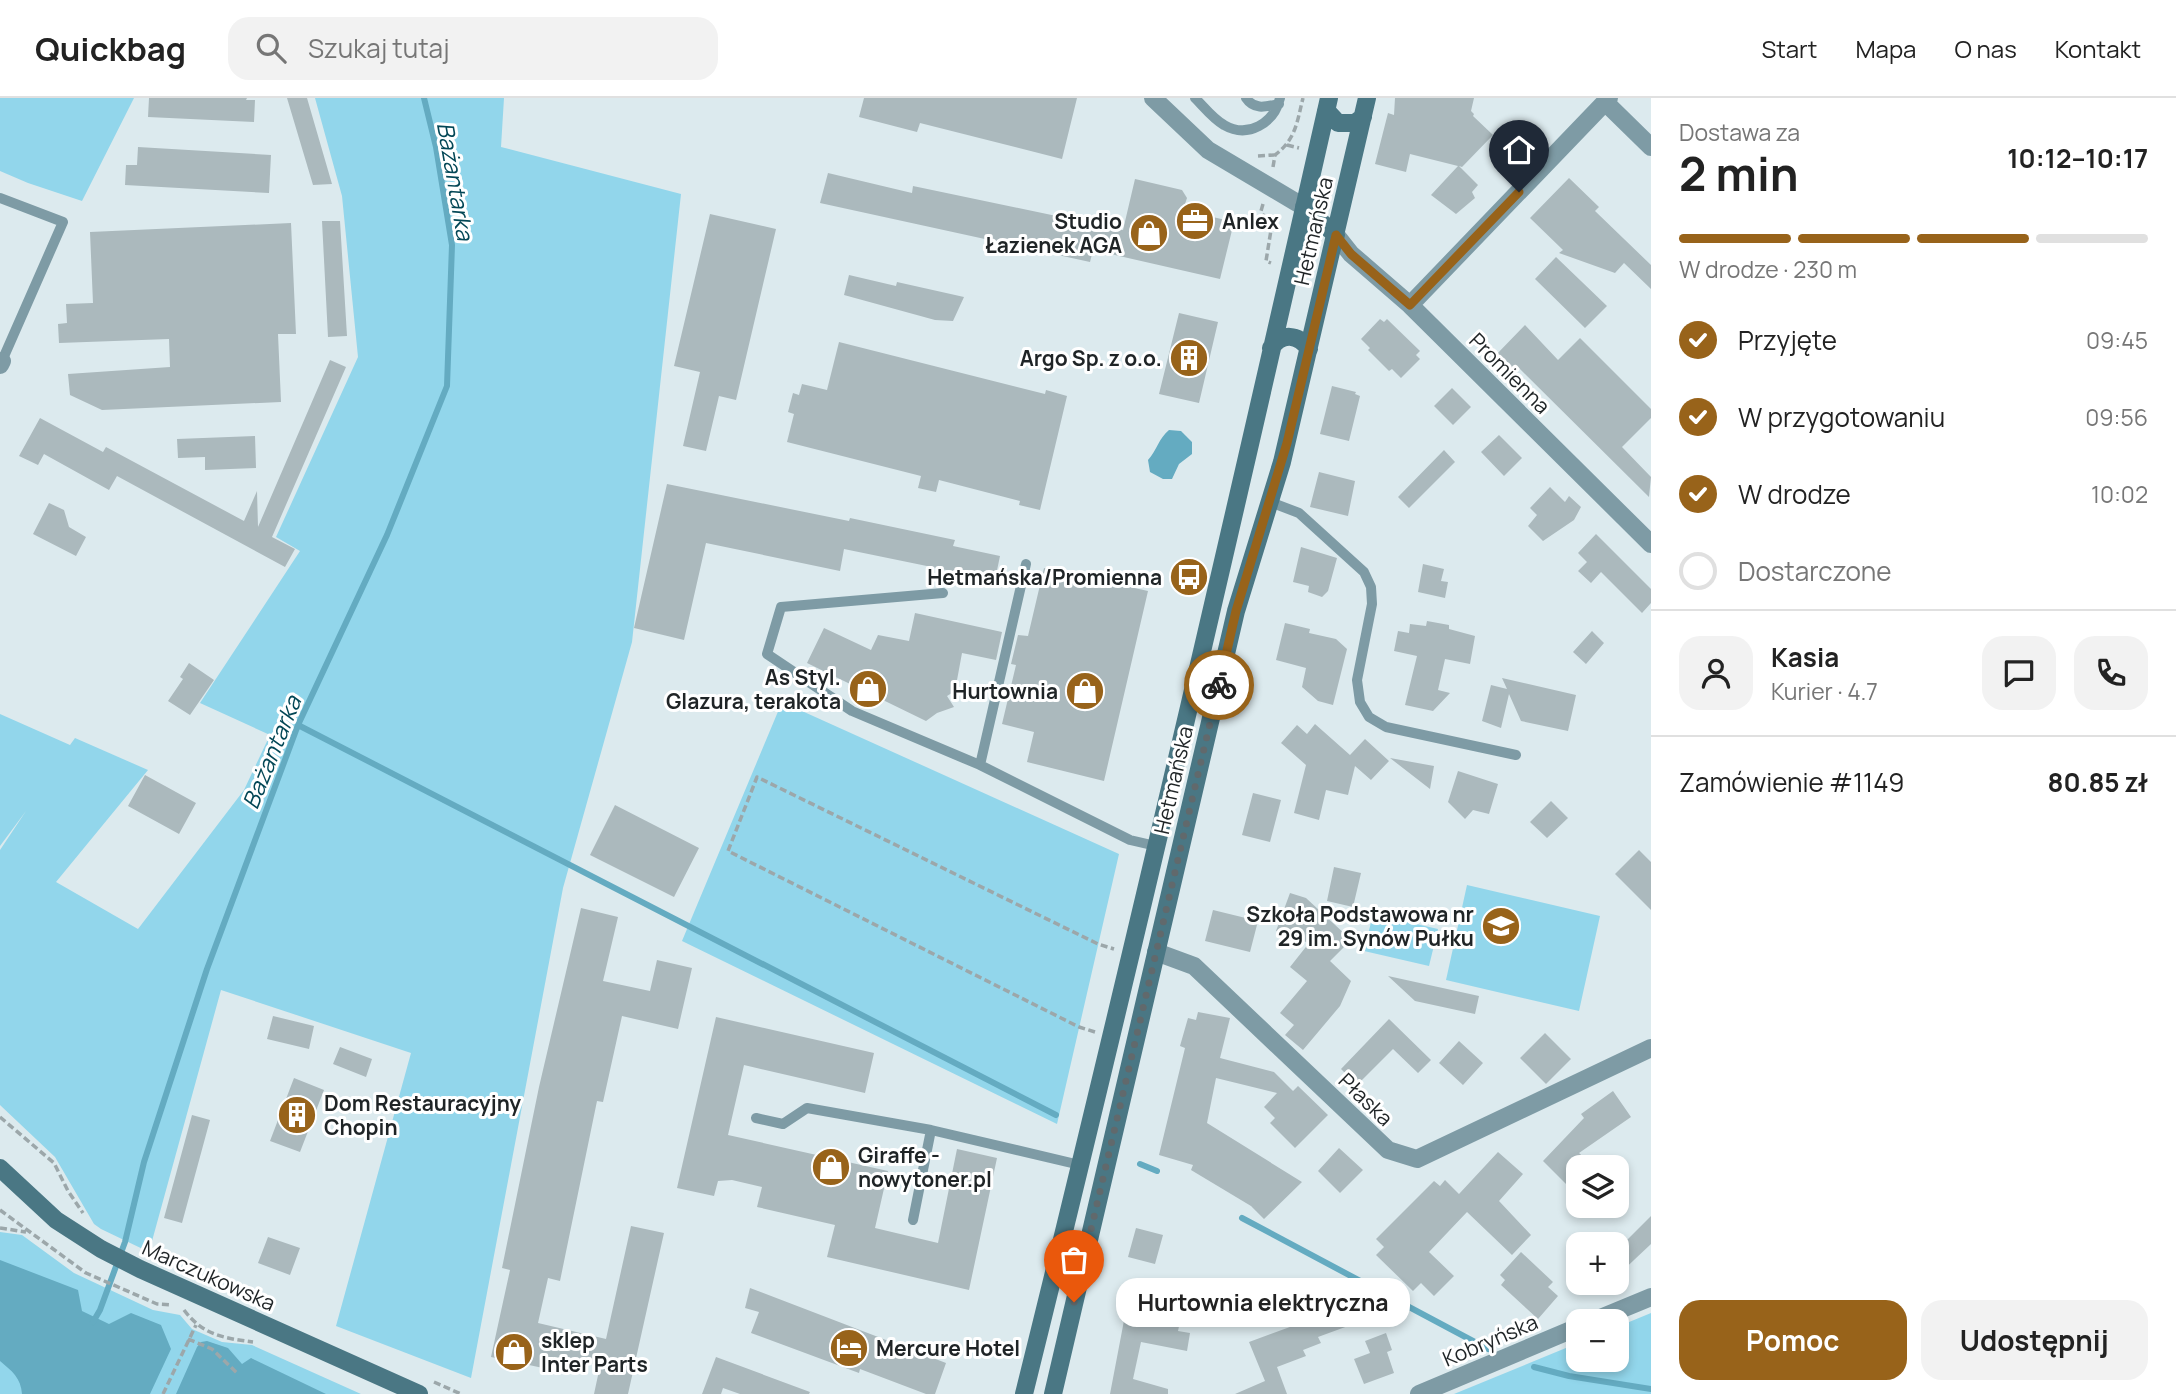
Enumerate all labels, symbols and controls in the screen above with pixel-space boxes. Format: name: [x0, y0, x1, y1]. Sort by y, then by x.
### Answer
search box: [228, 17, 718, 80]
text: Quickbag: [35, 26, 186, 71]
icon: search: [252, 29, 290, 67]
text: Szukaj tutaj: [308, 30, 450, 66]
text: Start: [1761, 32, 1817, 65]
text: Mapa: [1855, 32, 1916, 65]
text: O nas: [1954, 32, 2017, 65]
text: Kontakt: [2055, 32, 2141, 65]
text: Dostawa za: [1679, 116, 1800, 148]
water label: Bażantarka: [430, 119, 482, 244]
pin: [1489, 120, 1549, 192]
icon: home: [1500, 131, 1538, 169]
text: 10:12–10:17: [2007, 140, 2148, 176]
text: 2 min: [1679, 142, 1799, 205]
street label: Hetmańska: [1287, 174, 1339, 288]
office icon: Anlex: [1174, 200, 1216, 242]
place label: Studio Łazienek AGA: [985, 207, 1122, 259]
place label: Anlex: [1222, 207, 1279, 235]
shop icon: Studio Łazienek AGA: [1128, 212, 1170, 254]
text: W drodze · 230 m: [1679, 253, 1857, 285]
icon: check: [1679, 321, 1717, 359]
text: Przyjęte: [1738, 322, 1837, 358]
text: 09:45: [2086, 324, 2148, 356]
street label: Promienna: [1463, 326, 1557, 420]
building icon: Argo Sp. z o.o.: [1168, 337, 1210, 379]
place label: Argo Sp. z o.o.: [1020, 344, 1162, 372]
icon: check: [1679, 398, 1717, 436]
text: W przygotowaniu: [1738, 399, 1945, 435]
text: 09:56: [2085, 401, 2148, 433]
icon: check: [1679, 475, 1717, 513]
text: W drodze: [1738, 476, 1851, 512]
text: 10:02: [2091, 478, 2148, 510]
text: Dostarczone: [1738, 553, 1891, 589]
bus stop icon: Hetmańska/Promienna: [1168, 556, 1210, 598]
place label: Hetmańska/Promienna: [927, 563, 1162, 591]
button: person: [1679, 636, 1753, 710]
button: chat: [1982, 636, 2056, 710]
button: phone: [2074, 636, 2148, 710]
text: Kasia: [1771, 639, 1839, 675]
courier: [1184, 650, 1254, 720]
place label: As Styl. Glazura, terakota: [666, 663, 841, 715]
icon: bike: [1200, 666, 1238, 704]
shop icon: As Styl. Glazura, terakota: [847, 668, 889, 710]
shop icon: Hurtownia: [1064, 670, 1106, 712]
text: Kurier · 4.7: [1771, 675, 1878, 707]
place label: Hurtownia: [952, 677, 1058, 705]
water label: Bażantarka: [234, 690, 309, 813]
street label: Hetmańska: [1147, 723, 1199, 837]
text: Zamówienie #1149: [1679, 764, 1904, 800]
text: 80.85 zł: [2048, 764, 2148, 800]
place label: Szkoła Podstawowa nr 29 im. Synów Pułku: [1246, 900, 1474, 952]
school or university icon: Szkoła Podstawowa nr 29 im. Synów Pułku: [1480, 905, 1522, 947]
street label: Płaska: [1333, 1066, 1399, 1132]
place label: Dom Restauracyjny Chopin: [324, 1089, 521, 1141]
building icon: Dom Restauracyjny Chopin: [276, 1094, 318, 1136]
place label: Giraffe - nowytoner.pl: [858, 1141, 992, 1193]
shop icon: Giraffe - nowytoner.pl: [810, 1146, 852, 1188]
map controls: [1566, 1155, 1629, 1372]
button: layers: [1566, 1155, 1629, 1218]
pin: [1044, 1230, 1104, 1302]
button: +: [1566, 1232, 1629, 1295]
street label: Marczukowska: [138, 1233, 280, 1317]
icon: bag: [1055, 1241, 1093, 1279]
callout: Hurtownia elektryczna: [1116, 1278, 1410, 1326]
text: Hurtownia elektryczna: [1137, 1286, 1389, 1318]
button: Pomoc: [1679, 1300, 1907, 1380]
button: Udostępnij: [1921, 1300, 2148, 1380]
street label: Kobryńska: [1438, 1307, 1542, 1373]
button: −: [1566, 1309, 1629, 1372]
place label: sklep Inter Parts: [541, 1326, 648, 1378]
hotel icon: Mercure Hotel: [828, 1327, 870, 1369]
shop icon: sklep Inter Parts: [493, 1331, 535, 1373]
place label: Mercure Hotel: [876, 1334, 1020, 1362]

